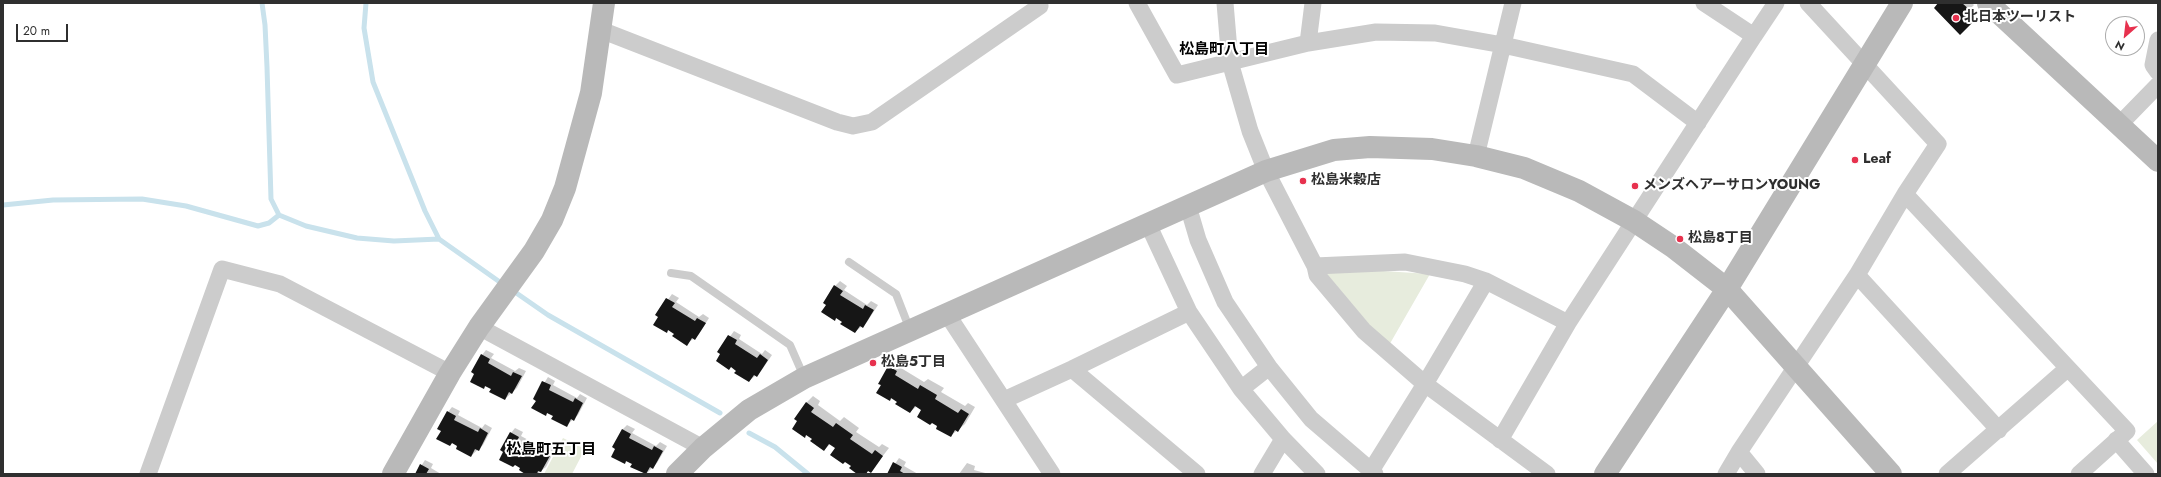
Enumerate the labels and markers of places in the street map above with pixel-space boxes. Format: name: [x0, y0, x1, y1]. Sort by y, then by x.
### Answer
place label: 北日本ツーリスト: [1964, 10, 2076, 26]
marker: 北日本ツーリスト: [1951, 13, 1961, 23]
place label: Leaf: [1863, 152, 1891, 168]
marker: Leaf: [1850, 155, 1860, 165]
place label: 松島米穀店: [1311, 173, 1381, 189]
marker: 松島米穀店: [1298, 176, 1308, 186]
place label: メンズヘアーサロンYOUNG: [1643, 178, 1821, 194]
marker: メンズヘアーサロンYOUNG: [1630, 181, 1640, 191]
place label: 松島8丁目: [1688, 231, 1753, 247]
marker: 松島8丁目: [1675, 234, 1685, 244]
place label: 松島5丁目: [881, 355, 946, 371]
marker: 松島5丁目: [868, 358, 878, 368]

